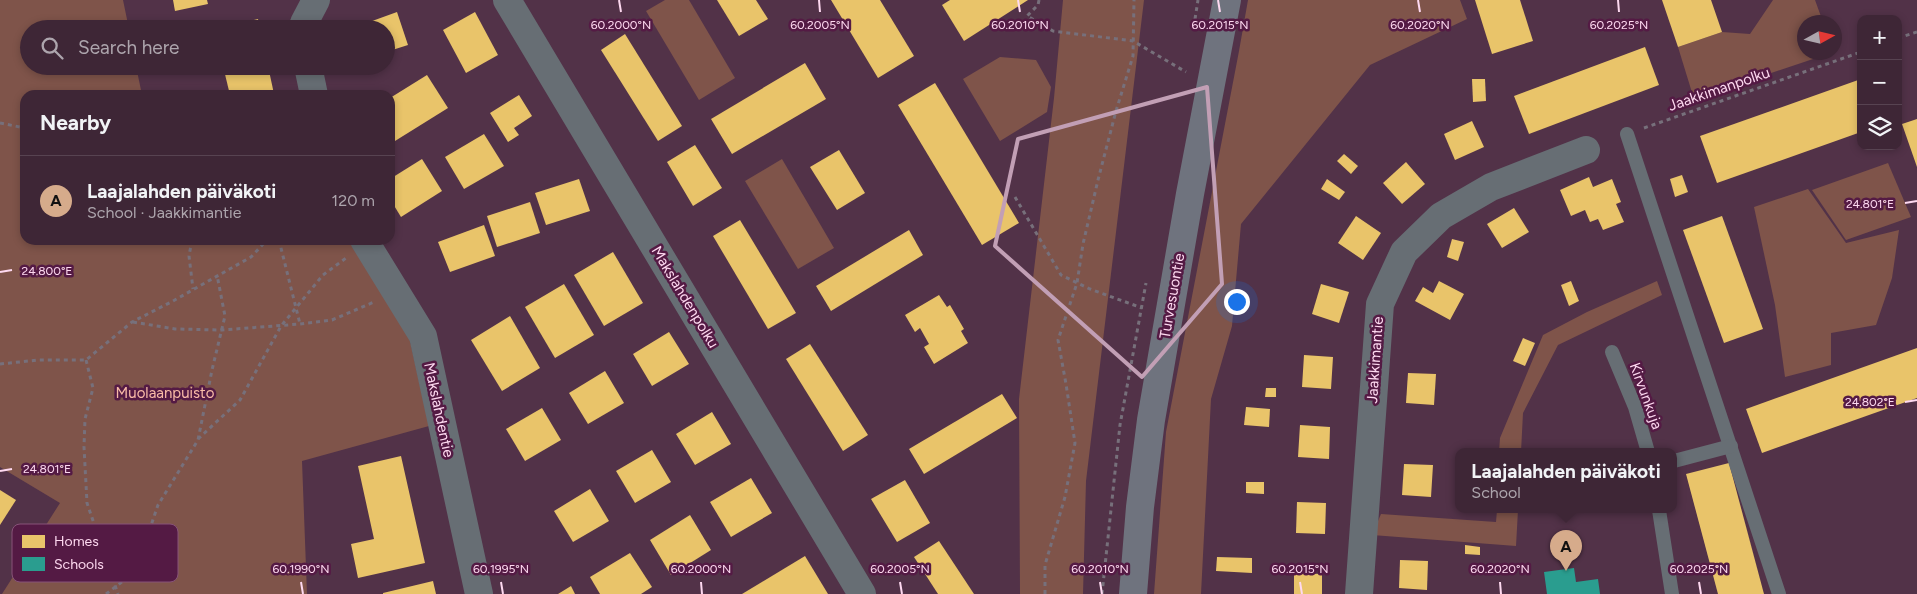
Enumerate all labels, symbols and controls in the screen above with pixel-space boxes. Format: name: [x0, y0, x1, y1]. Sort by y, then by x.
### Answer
north arrow: [1797, 15, 1842, 60]
map controls: [1857, 15, 1902, 150]
button: +: [1857, 15, 1902, 60]
text: 60.2000°N: [591, 18, 651, 32]
text: 60.2005°N: [790, 18, 850, 32]
text: 60.2010°N: [991, 18, 1049, 32]
text: 60.2015°N: [1192, 18, 1248, 32]
text: 60.2020°N: [1390, 18, 1450, 32]
text: 60.2025°N: [1590, 18, 1648, 32]
search box: [20, 20, 395, 75]
icon: search: [38, 34, 66, 62]
text: Search here: [78, 36, 180, 59]
button: −: [1857, 60, 1902, 105]
street label: Jaakkimanpolku: [1666, 63, 1772, 115]
button: layers: [1857, 105, 1902, 150]
text: Nearby: [40, 110, 111, 135]
text: Laajalahden päiväkoti: [87, 180, 276, 203]
text: A: [50, 191, 62, 210]
text: 120 m: [332, 191, 375, 210]
text: 24.801°E: [1846, 197, 1894, 211]
text: School · Jaakkimantie: [87, 203, 241, 222]
street label: Makslahdenpolku: [647, 243, 723, 351]
street label: Turvesuontie: [1156, 252, 1188, 340]
text: 24.800°E: [22, 264, 72, 278]
your location: [1224, 289, 1250, 315]
street label: Jaakkimantie: [1363, 316, 1387, 404]
street label: Kirvunkuja: [1626, 360, 1666, 432]
street label: Makslahdentie: [420, 361, 458, 459]
park label: Muolaanpuisto: [116, 384, 215, 402]
text: 24.802°E: [1845, 395, 1895, 409]
popup: [1455, 448, 1677, 513]
text: Laajalahden päiväkoti: [1471, 460, 1661, 483]
text: 24.801°E: [23, 462, 71, 476]
text: School: [1471, 483, 1521, 502]
legend: [12, 524, 178, 582]
pin: A: [1550, 530, 1582, 571]
text: Homes: [54, 533, 99, 550]
text: Schools: [54, 556, 104, 573]
text: 60.1990°N: [273, 562, 329, 576]
text: 60.1995°N: [473, 562, 529, 576]
text: 60.2000°N: [671, 562, 731, 576]
text: 60.2005°N: [870, 562, 930, 576]
text: 60.2010°N: [1071, 562, 1129, 576]
text: 60.2015°N: [1272, 562, 1328, 576]
text: 60.2020°N: [1470, 562, 1530, 576]
text: 60.2025°N: [1670, 562, 1728, 576]

